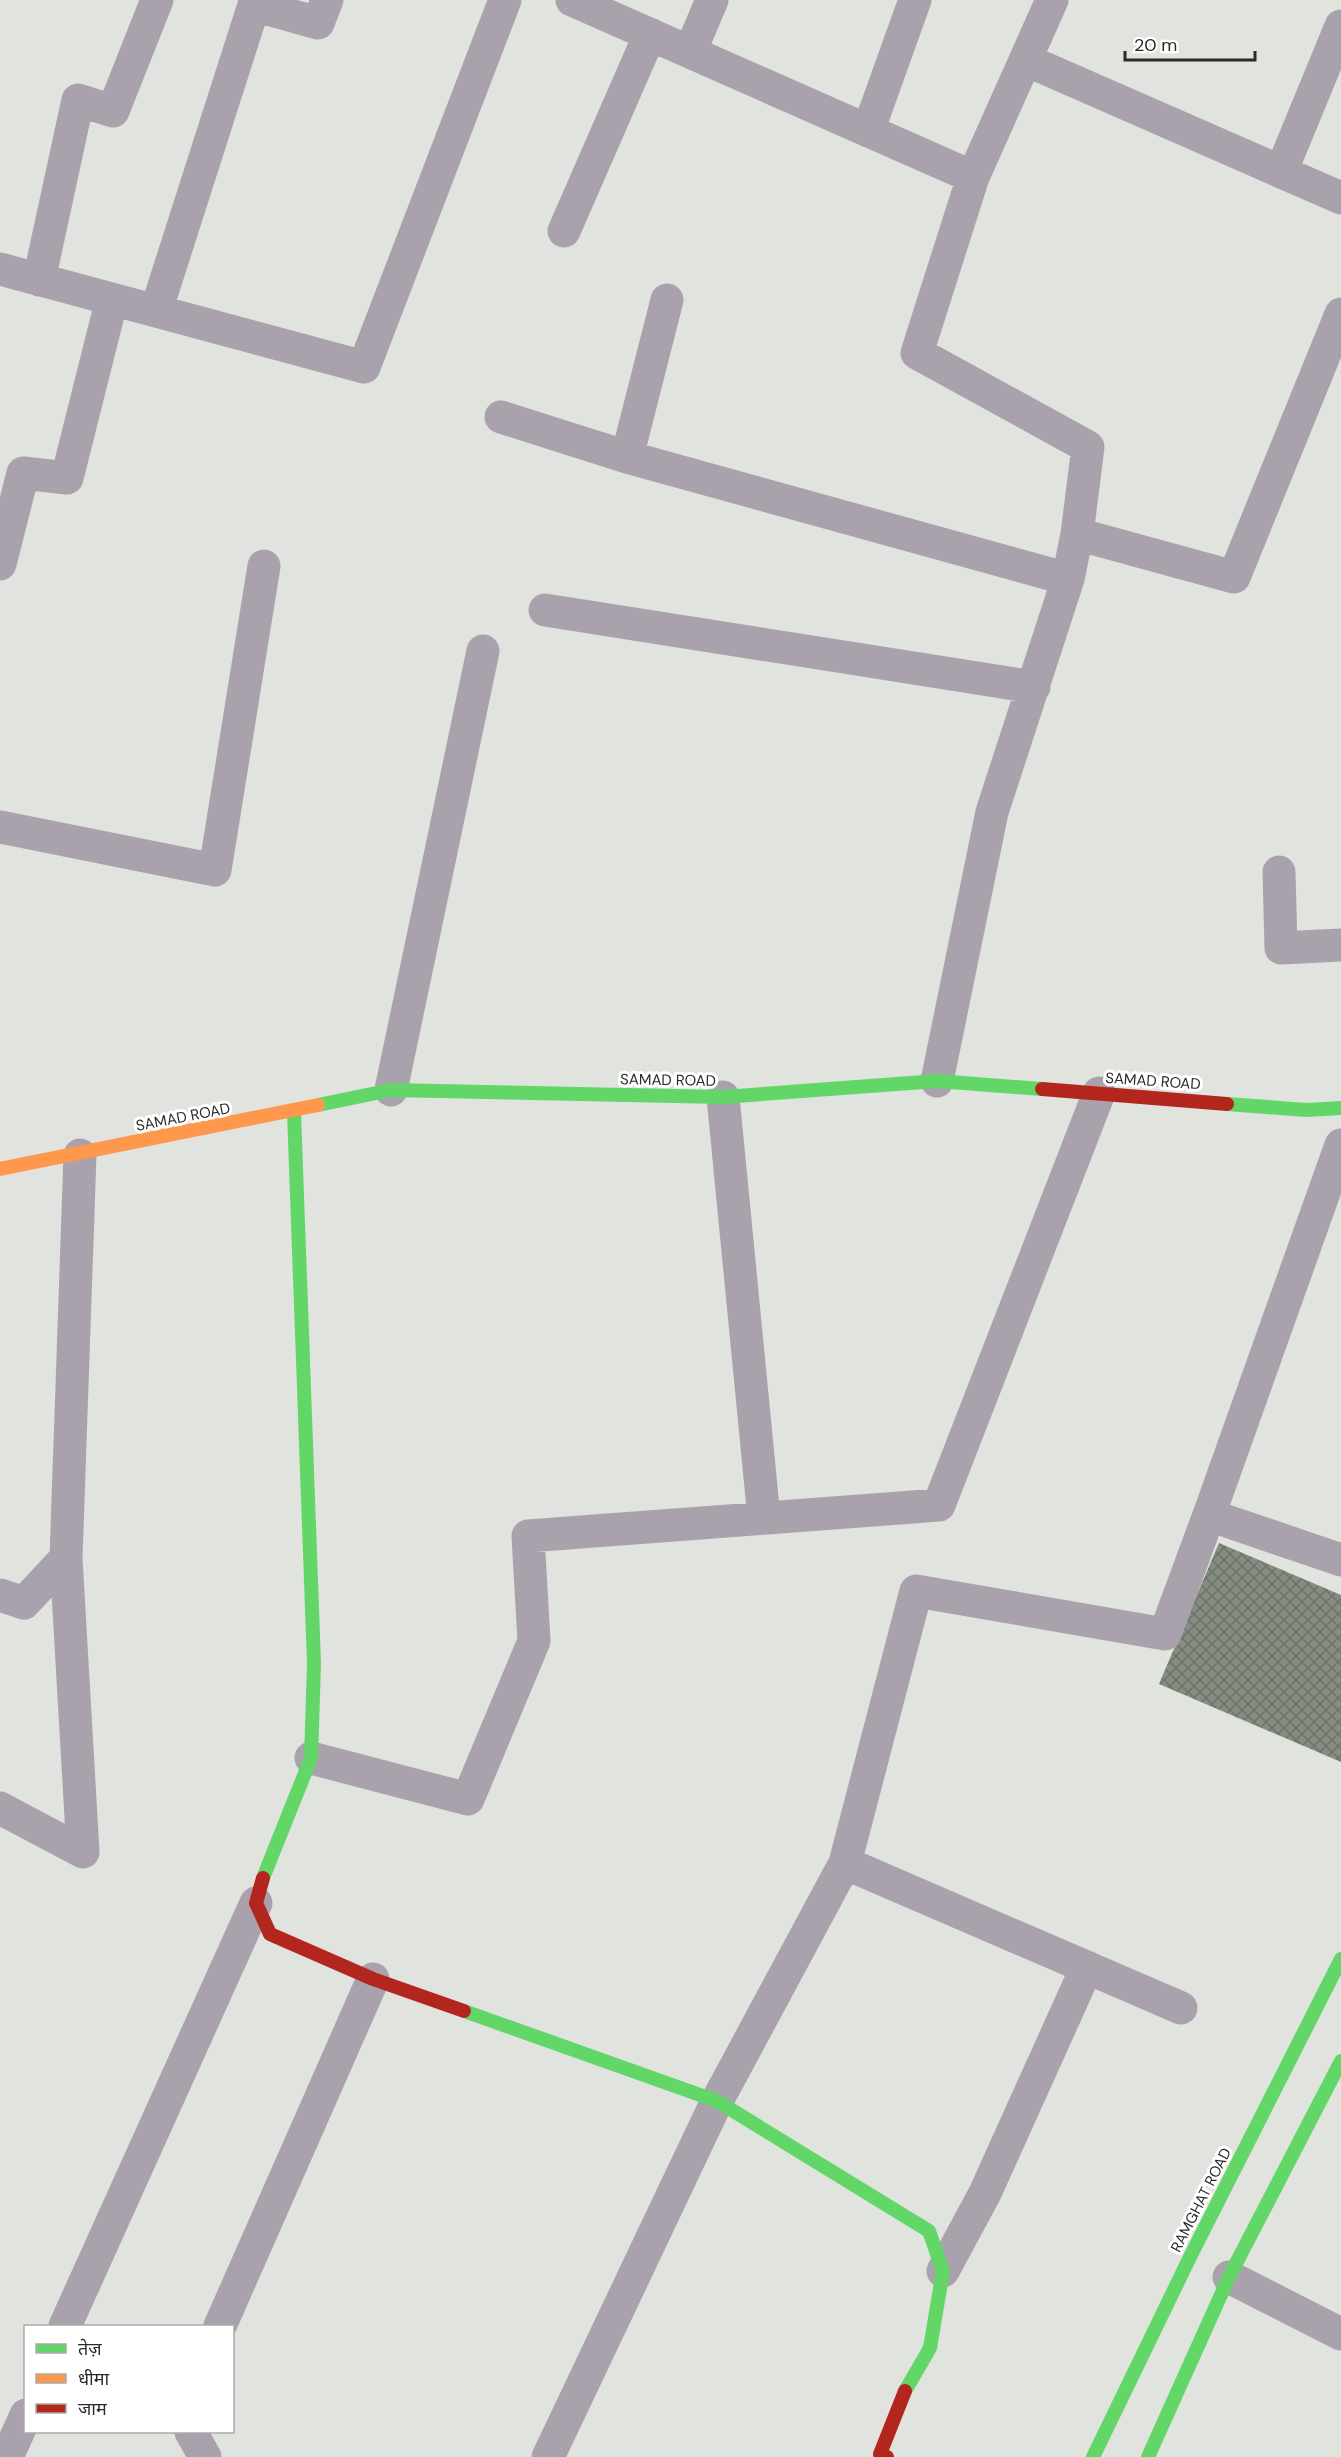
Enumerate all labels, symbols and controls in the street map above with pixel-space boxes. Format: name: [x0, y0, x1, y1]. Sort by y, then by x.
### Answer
scale bar: [1125, 24, 1256, 62]
text: 20 m: [1134, 33, 1177, 57]
street label: SAMAD ROAD: [1105, 1068, 1201, 1094]
street label: SAMAD ROAD: [620, 1069, 716, 1091]
street label: SAMAD ROAD: [134, 1098, 232, 1136]
street label: RAMGHAT ROAD: [1166, 2145, 1236, 2255]
legend: [24, 2325, 234, 2433]
text: तेज़: [78, 2337, 102, 2361]
text: धीमा: [78, 2367, 109, 2391]
text: जाम: [78, 2397, 108, 2421]

